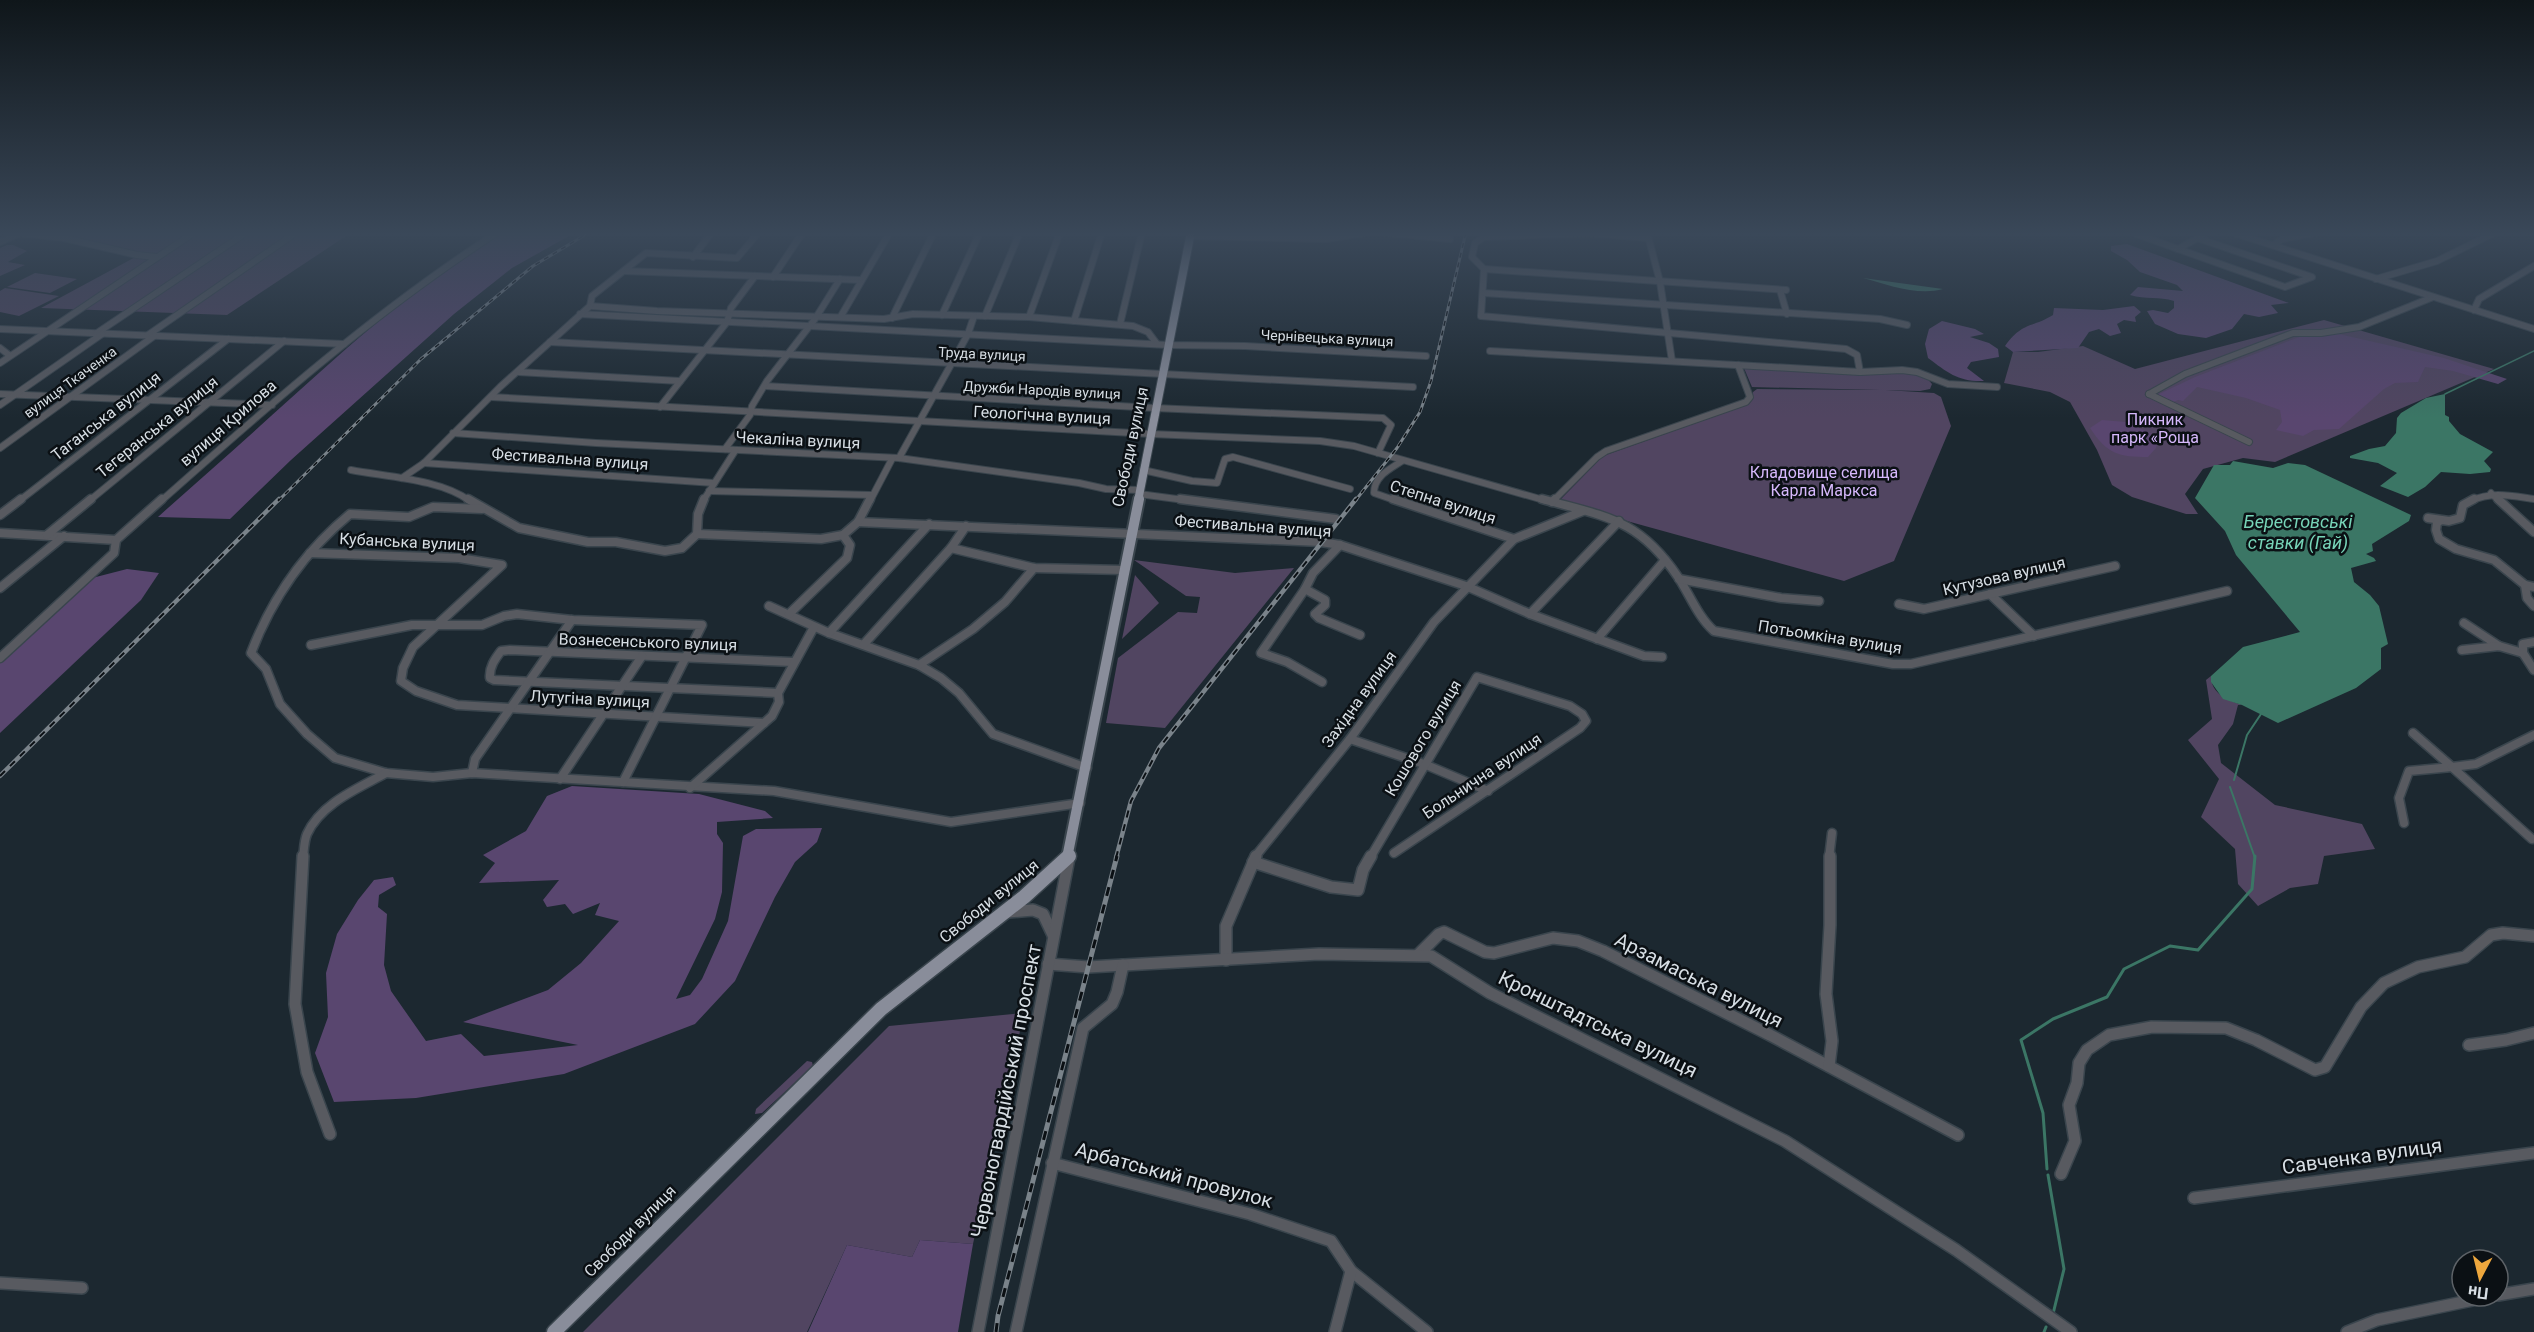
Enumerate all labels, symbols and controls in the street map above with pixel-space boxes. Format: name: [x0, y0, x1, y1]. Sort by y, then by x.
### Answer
street label: Чернівецька вулиця: [1260, 327, 1394, 349]
street label: вулиця Ткаченка: [20, 343, 120, 421]
street label: Труда вулиця: [938, 344, 1026, 364]
street label: Таганська вулиця: [48, 367, 164, 465]
street label: Тегеранська вулиця: [92, 372, 222, 482]
street label: вулиця Крилова: [176, 376, 280, 470]
street label: Дружби Народів вулиця: [963, 378, 1121, 402]
street label: Свободи вулиця: [1108, 385, 1152, 509]
street label: Геологічна вулиця: [973, 402, 1111, 428]
park label: Пикник парк «Роща: [2111, 410, 2199, 447]
street label: Чекаліна вулиця: [735, 427, 861, 453]
street label: Фестивальна вулиця: [491, 444, 649, 474]
park label: Кладовище селища Карла Маркса: [1750, 463, 1898, 500]
street label: Степна вулиця: [1388, 476, 1498, 528]
street label: Фестивальна вулиця: [1174, 511, 1332, 541]
water label: Берестовські ставки (Гай): [2244, 511, 2353, 554]
street label: Кубанська вулиця: [339, 529, 475, 555]
street label: Кутузова вулиця: [1941, 553, 2067, 599]
street label: Потьомкіна вулиця: [1757, 616, 1903, 658]
street label: Вознесенського вулиця: [558, 629, 738, 655]
street label: Західна вулиця: [1318, 647, 1400, 751]
street label: Кошового вулиця: [1381, 676, 1465, 800]
street label: Лутугіна вулиця: [530, 686, 650, 712]
street label: Больнична вулиця: [1419, 729, 1545, 823]
street label: Свободи вулиця: [936, 855, 1042, 947]
street label: Арзамаська вулиця: [1611, 927, 1787, 1033]
street label: Червоногвардійський проспект: [966, 942, 1046, 1240]
street label: Кронштадтська вулиця: [1495, 965, 1701, 1083]
street label: Савченка вулиця: [2280, 1133, 2444, 1179]
street label: Арбатський провулок: [1073, 1137, 1276, 1213]
street label: Свободи вулиця: [580, 1181, 680, 1281]
north arrow: [2450, 1248, 2510, 1308]
text: Пн: [2467, 1282, 2490, 1303]

